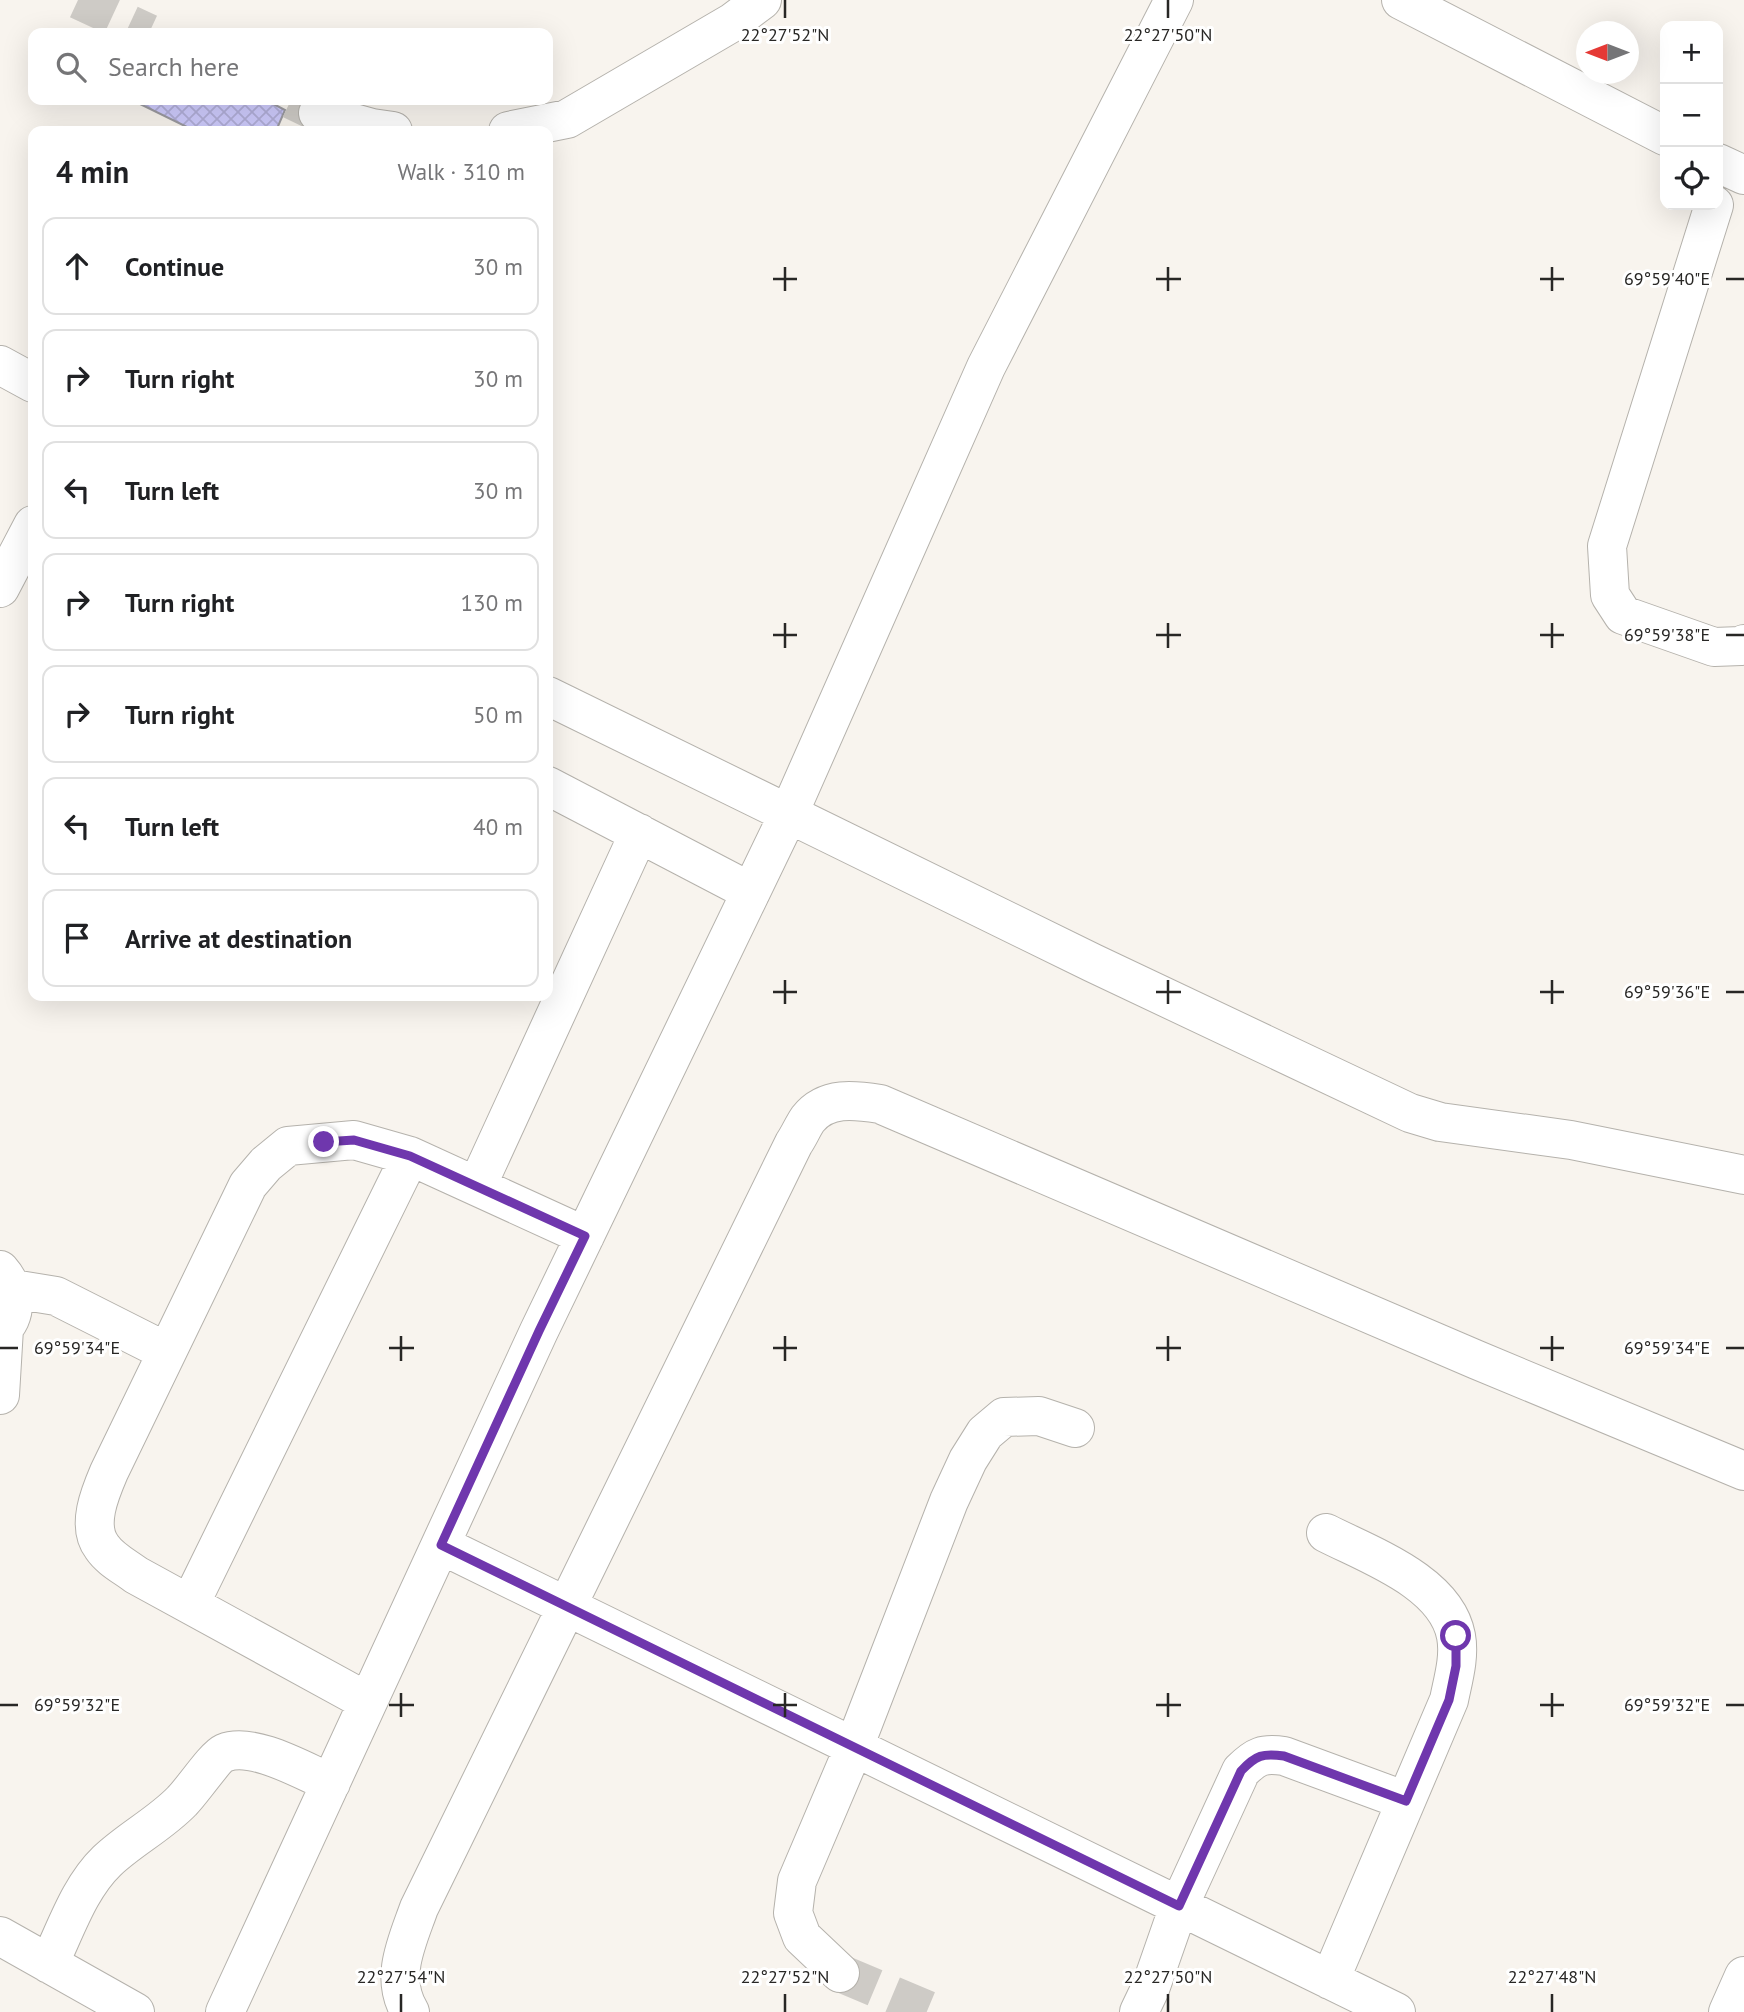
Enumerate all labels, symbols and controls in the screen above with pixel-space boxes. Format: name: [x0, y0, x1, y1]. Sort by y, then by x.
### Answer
north arrow: [1576, 21, 1639, 84]
map controls: [1660, 21, 1723, 210]
button: +: [1660, 21, 1723, 84]
text: 22°27'52"N: [741, 23, 829, 46]
text: 22°27'50"N: [1124, 23, 1212, 46]
search box: [28, 28, 553, 105]
icon: search: [52, 48, 90, 86]
text: Search here: [108, 50, 239, 83]
button: −: [1660, 84, 1723, 147]
button: locate: [1660, 147, 1723, 210]
text: 4 min: [56, 152, 129, 191]
text: Walk · 310 m: [398, 157, 525, 186]
icon: ahead: [58, 247, 96, 285]
text: Continue: [125, 250, 224, 283]
text: 30 m: [473, 252, 523, 281]
text: 69°59'40"E: [1624, 267, 1710, 290]
icon: right: [58, 359, 96, 397]
text: Turn right: [125, 362, 234, 395]
text: 30 m: [473, 364, 523, 393]
icon: left: [58, 471, 96, 509]
text: Turn left: [125, 474, 219, 507]
text: 30 m: [473, 476, 523, 505]
icon: right: [58, 583, 96, 621]
text: Turn right: [125, 586, 234, 619]
text: 130 m: [461, 588, 523, 617]
text: 69°59'38"E: [1624, 623, 1710, 646]
icon: right: [58, 695, 96, 733]
text: Turn right: [125, 698, 234, 731]
text: 50 m: [473, 700, 523, 729]
icon: left: [58, 807, 96, 845]
text: Turn left: [125, 810, 219, 843]
text: 40 m: [473, 812, 523, 841]
icon: arrive: [58, 919, 96, 957]
text: Arrive at destination: [125, 922, 352, 955]
text: 69°59'36"E: [1624, 980, 1710, 1003]
route end: [308, 1126, 339, 1157]
text: 69°59'34"E: [34, 1336, 120, 1359]
text: 69°59'34"E: [1624, 1336, 1710, 1359]
route start: [1440, 1620, 1471, 1651]
text: 69°59'32"E: [34, 1693, 120, 1716]
text: 69°59'32"E: [1624, 1693, 1710, 1716]
text: 22°27'54"N: [357, 1965, 445, 1988]
text: 22°27'52"N: [741, 1965, 829, 1988]
text: 22°27'50"N: [1124, 1965, 1212, 1988]
text: 22°27'48"N: [1508, 1965, 1596, 1988]

